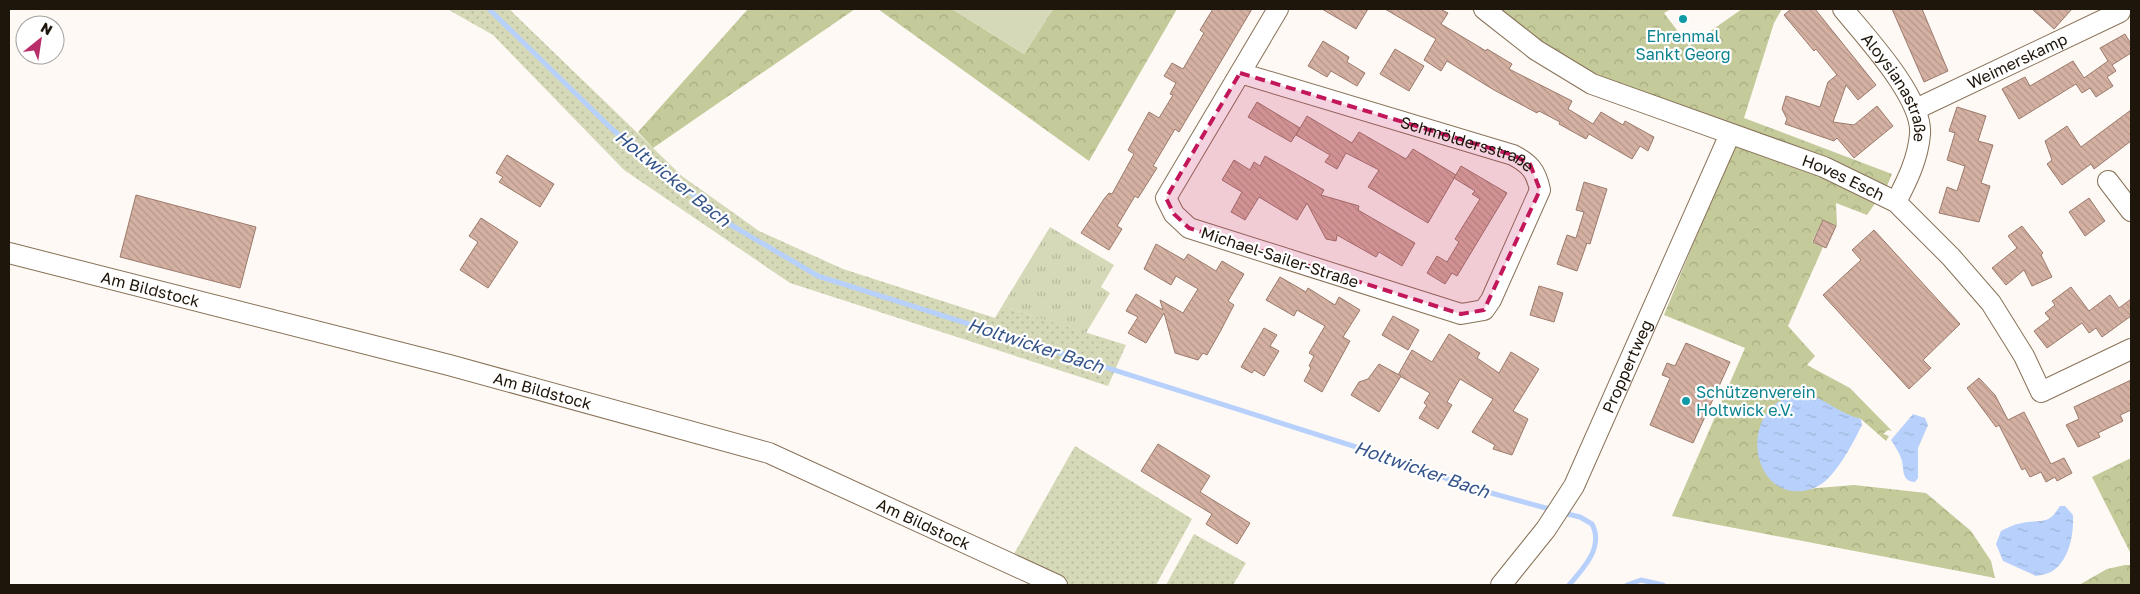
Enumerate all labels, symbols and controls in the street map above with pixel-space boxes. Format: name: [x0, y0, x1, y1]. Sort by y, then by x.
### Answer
marker: Ehrenmal Sankt Georg: [1677, 13, 1689, 25]
north arrow: [15, 15, 65, 65]
text: N: [38, 18, 56, 38]
place label: Ehrenmal Sankt Georg: [1636, 26, 1730, 64]
street label: Aloysianastraße: [1857, 29, 1930, 143]
street label: Weimerskamp: [1964, 29, 2071, 93]
street label: Schmöldersstraße: [1398, 112, 1539, 176]
water label: Holtwicker Bach: [611, 125, 736, 232]
street label: Hoves Esch: [1799, 150, 1888, 205]
street label: Michael-Sailer-Straße: [1199, 222, 1361, 292]
street label: Am Bildstock: [99, 267, 202, 311]
water label: Holtwicker Bach: [965, 313, 1107, 378]
street label: Proppertweg: [1598, 317, 1656, 416]
street label: Am Bildstock: [491, 368, 594, 414]
place label: Schützenverein Holtwick e.V.: [1696, 382, 1816, 420]
marker: Schützenverein Holtwick e.V.: [1680, 395, 1692, 407]
water label: Holtwicker Bach: [1352, 436, 1493, 503]
street label: Am Bildstock: [874, 494, 974, 554]

